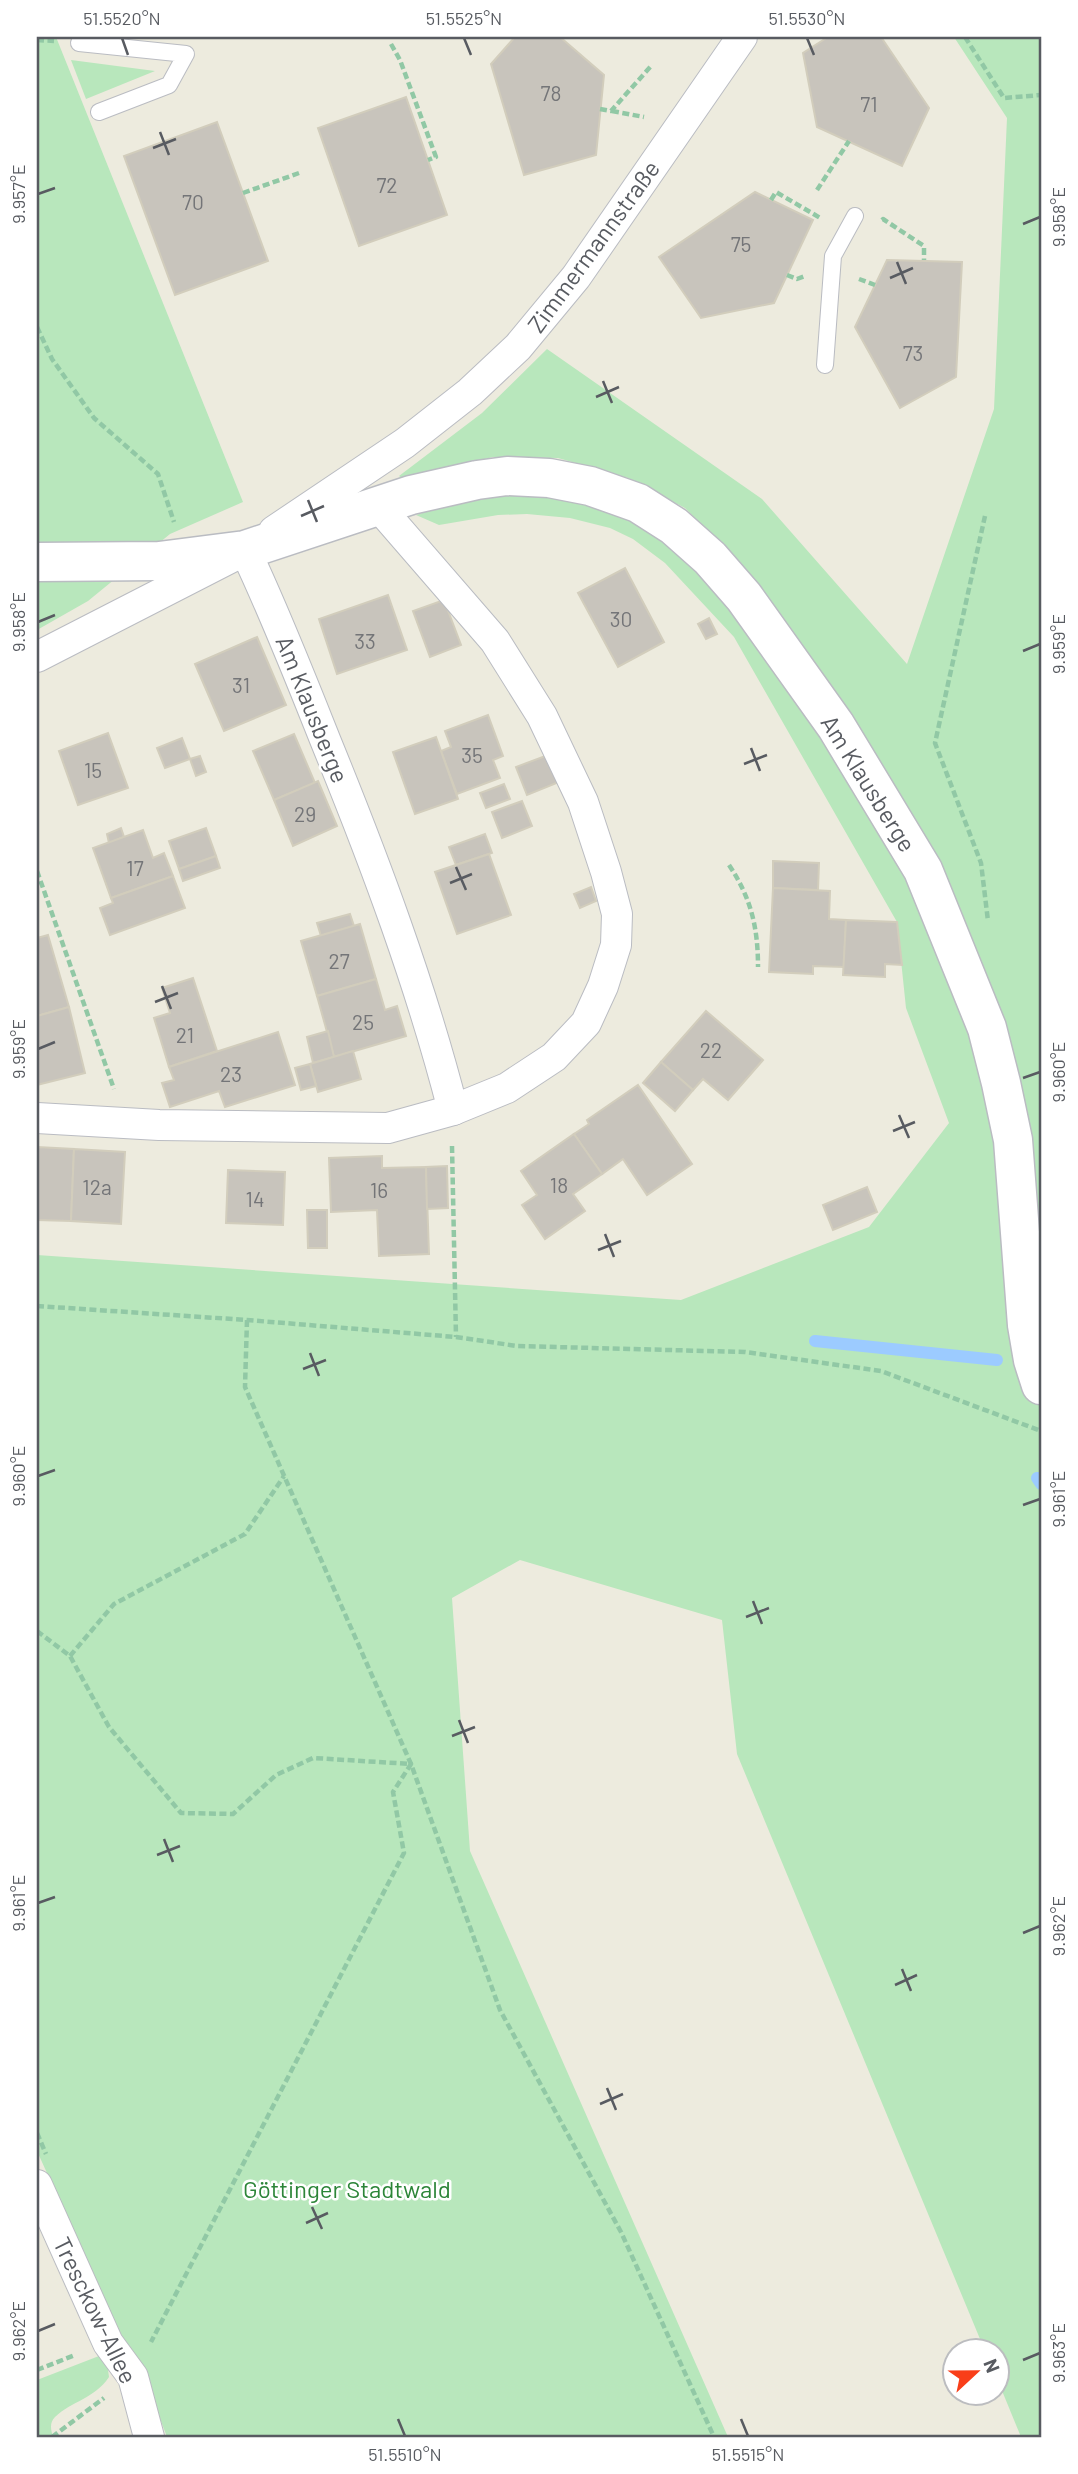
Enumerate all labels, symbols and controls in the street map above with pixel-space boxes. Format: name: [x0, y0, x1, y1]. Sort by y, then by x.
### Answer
text: 51.5520°N: [83, 7, 161, 29]
text: 51.5525°N: [426, 7, 502, 29]
text: 51.5530°N: [768, 7, 846, 29]
house number: 78: [541, 80, 561, 105]
house number: 71: [860, 91, 878, 116]
street label: Zimmermannstraße: [521, 154, 665, 338]
text: 9.957°E: [7, 164, 29, 224]
house number: 72: [376, 172, 398, 197]
text: 9.958°E: [1047, 187, 1069, 247]
house number: 70: [182, 189, 204, 214]
house number: 75: [731, 231, 751, 256]
house number: 73: [903, 340, 923, 365]
text: 9.958°E: [7, 592, 29, 652]
house number: 30: [610, 606, 632, 631]
text: 9.959°E: [1047, 614, 1069, 674]
house number: 33: [354, 628, 376, 653]
street label: Am Klausberge: [270, 631, 356, 787]
house number: 31: [232, 672, 250, 697]
street label: Am Klausberge: [815, 709, 923, 857]
house number: 35: [461, 742, 483, 767]
house number: 15: [84, 757, 102, 782]
house number: 29: [294, 801, 316, 826]
house number: 17: [126, 855, 144, 880]
house number: 27: [328, 948, 350, 973]
house number: 25: [352, 1009, 374, 1034]
text: 9.959°E: [7, 1019, 29, 1079]
house number: 21: [176, 1022, 194, 1047]
house number: 22: [700, 1037, 722, 1062]
text: 9.960°E: [1047, 1042, 1069, 1102]
house number: 23: [220, 1061, 242, 1086]
house number: 18: [550, 1172, 568, 1197]
house number: 12a: [82, 1174, 112, 1199]
house number: 16: [370, 1177, 388, 1202]
house number: 14: [246, 1186, 264, 1211]
text: 9.960°E: [7, 1446, 29, 1506]
text: 9.961°E: [1047, 1471, 1069, 1527]
text: 9.961°E: [7, 1875, 29, 1931]
text: 9.962°E: [1047, 1896, 1069, 1956]
park label: Göttinger Stadtwald: [243, 2174, 451, 2203]
street label: Tresckow-Allee: [48, 2232, 144, 2388]
text: 9.962°E: [7, 2301, 29, 2361]
text: 9.963°E: [1047, 2323, 1069, 2383]
north arrow: [942, 2338, 1012, 2408]
text: N: [979, 2355, 1005, 2376]
text: 51.5510°N: [368, 2443, 442, 2465]
text: 51.5515°N: [712, 2443, 784, 2465]

